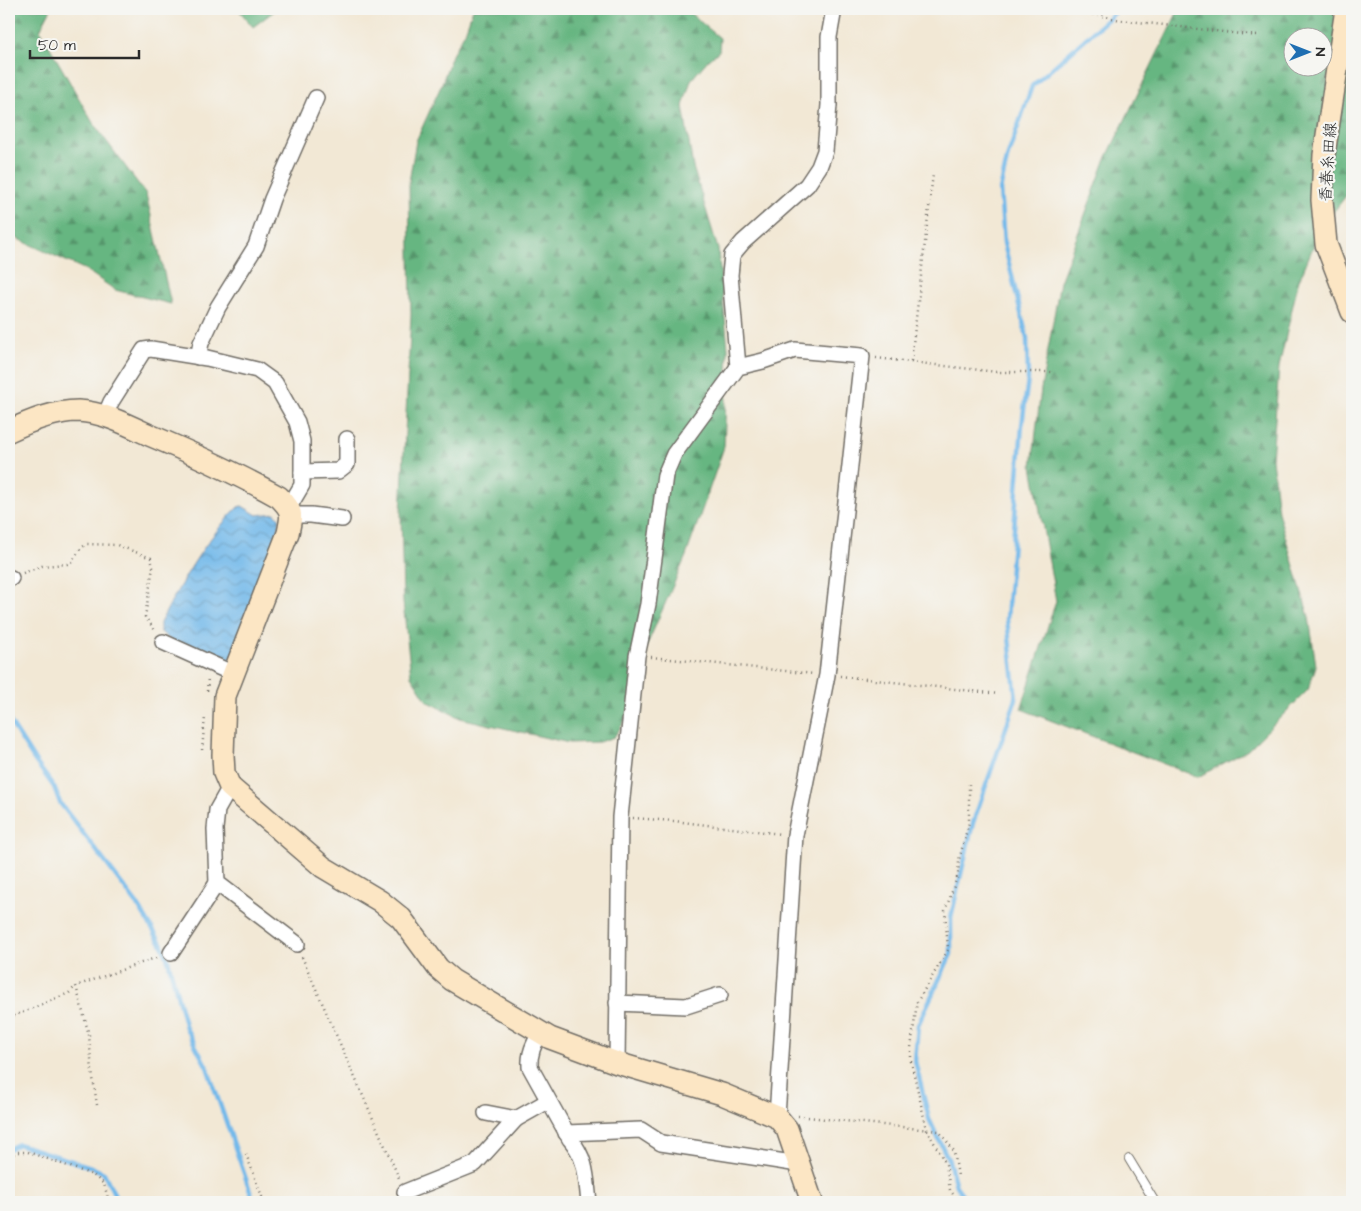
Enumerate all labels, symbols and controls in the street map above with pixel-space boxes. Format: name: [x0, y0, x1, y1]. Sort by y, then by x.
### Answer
scale bar: [30, 28, 139, 60]
north arrow: [1284, 28, 1334, 78]
text: 50 m: [38, 35, 76, 56]
text: N: [1310, 48, 1330, 57]
street label: 香春糸田線: [1314, 121, 1342, 203]

